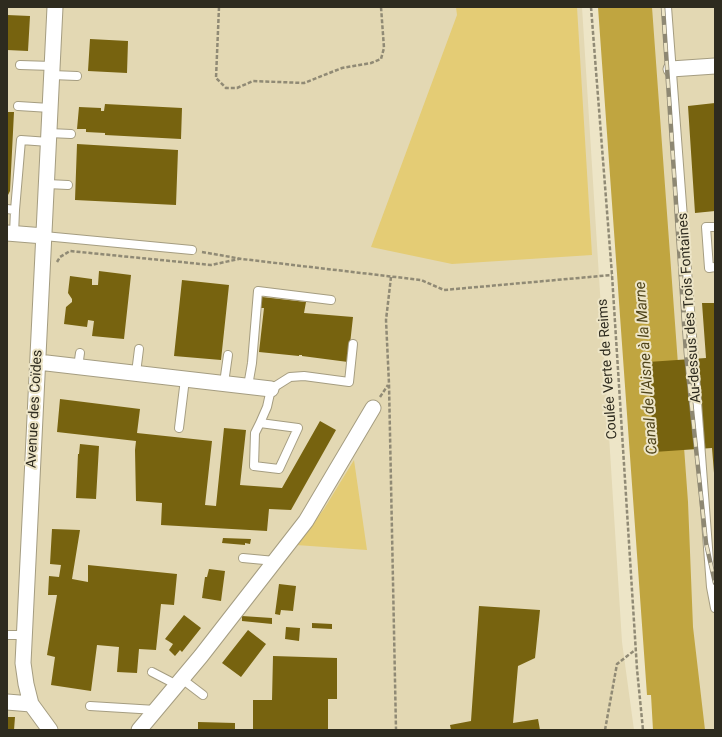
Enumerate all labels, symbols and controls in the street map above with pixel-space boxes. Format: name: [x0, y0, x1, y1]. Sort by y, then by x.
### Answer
street label: Au-dessus des Trois Fontaines: [675, 212, 705, 404]
water label: Canal de l'Aisne à la Marne: [632, 281, 662, 455]
street label: Coulée Verte de Reims: [595, 298, 621, 440]
street label: Avenue des Coïdes: [24, 349, 46, 469]

